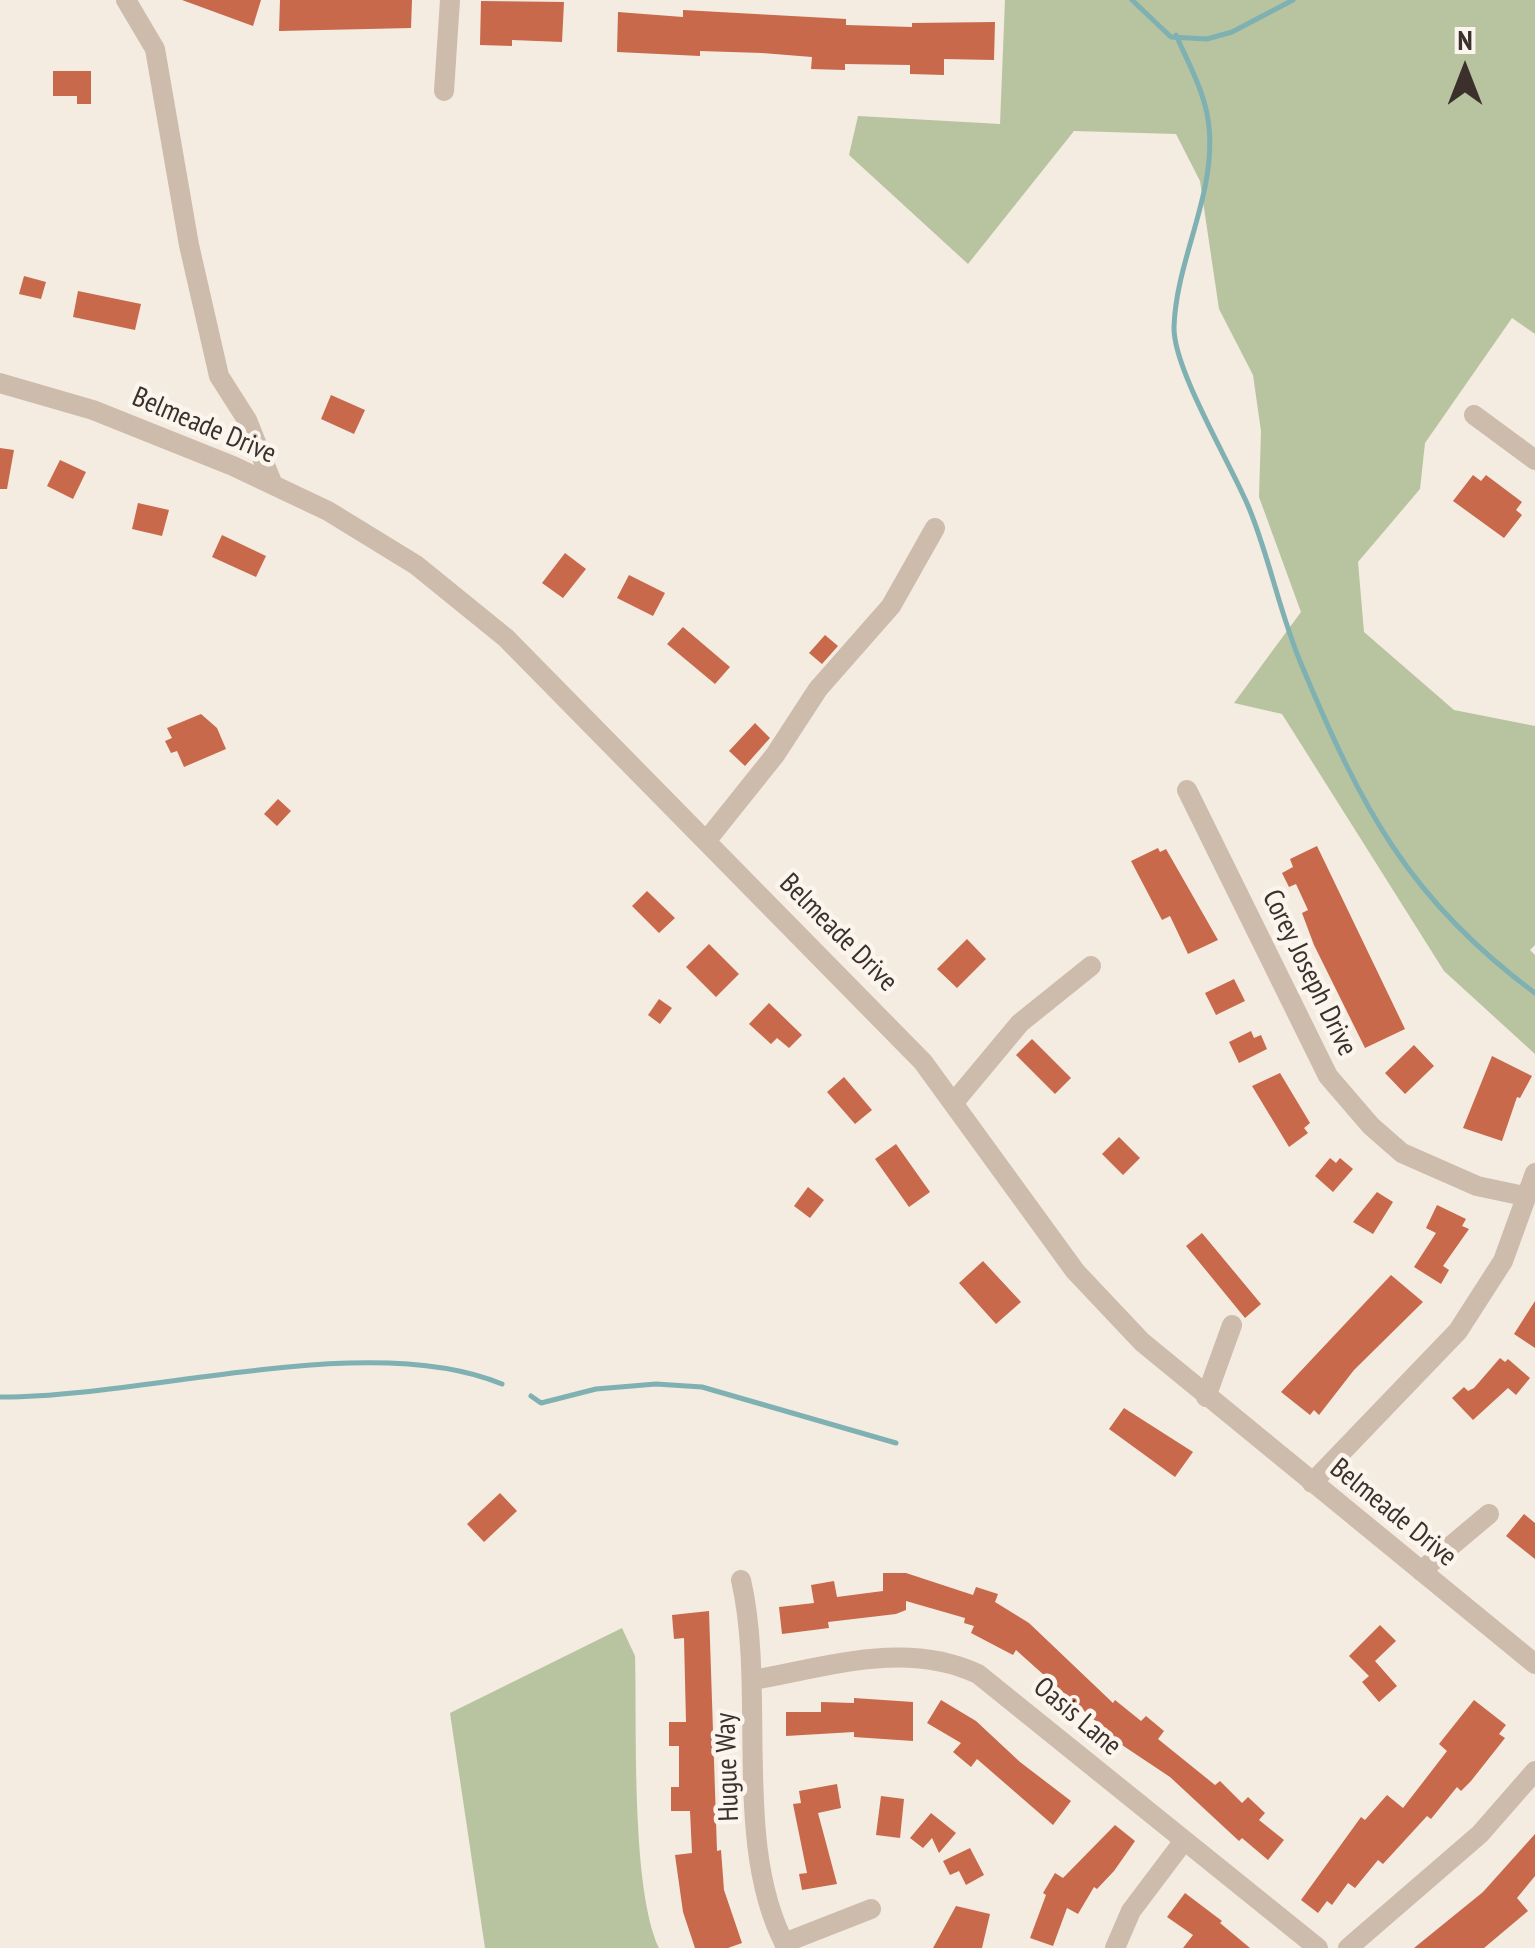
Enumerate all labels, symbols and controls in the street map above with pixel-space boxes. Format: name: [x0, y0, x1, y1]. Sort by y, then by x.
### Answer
north arrow: [1415, 20, 1515, 120]
text: N: [1457, 21, 1473, 58]
street label: Belmeade Drive: [127, 381, 281, 471]
street label: Belmeade Drive: [772, 867, 904, 999]
street label: Corey Joseph Drive: [1254, 884, 1364, 1062]
street label: Belmeade Drive: [1323, 1452, 1463, 1574]
street label: Oasis Lane: [1026, 1671, 1128, 1763]
street label: Hugue Way: [709, 1712, 747, 1822]

